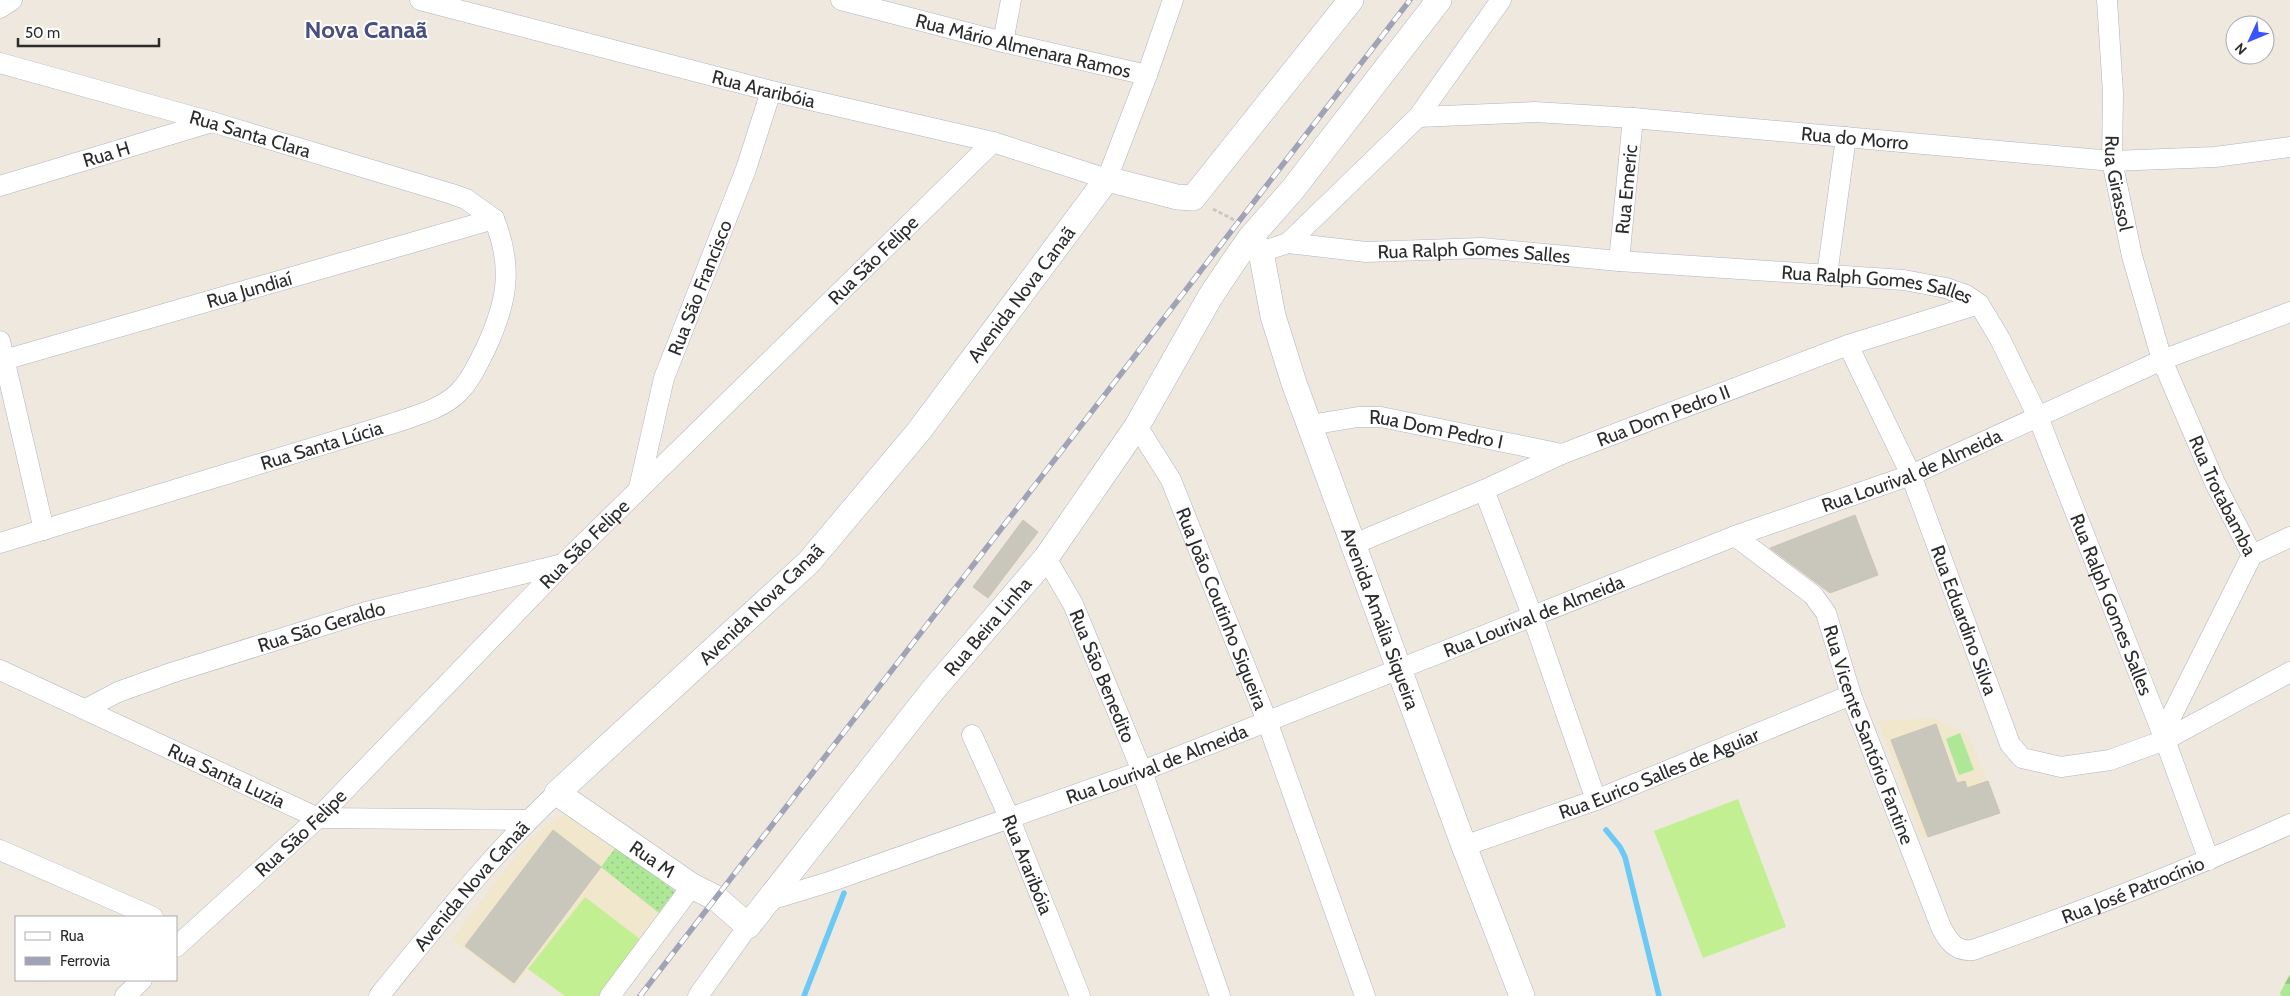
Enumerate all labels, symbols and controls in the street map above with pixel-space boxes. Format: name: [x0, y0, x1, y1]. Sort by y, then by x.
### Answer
street label: Rua Mário Almenara Ramos: [913, 9, 1133, 83]
scale bar: [18, 15, 159, 47]
district label: Nova Canaã: [305, 15, 428, 44]
north arrow: [2225, 15, 2275, 65]
text: 50 m: [25, 24, 60, 42]
text: N: [2231, 39, 2251, 59]
street label: Rua Araribóia: [710, 65, 817, 113]
street label: Rua Santa Clara: [187, 105, 314, 163]
street label: Rua do Morro: [1800, 122, 1909, 155]
street label: Rua Girassol: [2099, 135, 2138, 234]
street label: Rua H: [80, 136, 133, 172]
street label: Rua Emeric: [1611, 143, 1642, 235]
street label: Rua São Felipe: [823, 211, 923, 309]
street label: Rua São Francisco: [663, 217, 737, 359]
street label: Avenida Nova Canaã: [963, 222, 1080, 367]
street label: Rua Ralph Gomes Salles: [1377, 237, 1571, 268]
street label: Rua Ralph Gomes Salles: [1781, 261, 1978, 309]
street label: Rua Jundiaí: [204, 267, 294, 313]
street label: Rua Dom Pedro II: [1593, 380, 1733, 452]
street label: Rua Dom Pedro I: [1369, 406, 1505, 454]
street label: Rua Santa Lúcia: [258, 416, 385, 475]
street label: Rua Lourival de Almeida: [1819, 424, 2005, 517]
street label: Rua Trotabamba: [2184, 432, 2261, 560]
street label: Rua São Felipe: [535, 494, 634, 593]
street label: Rua João Coutinho Siqueira: [1171, 504, 1272, 713]
street label: Rua Ralph Gomes Salles: [2065, 510, 2157, 699]
street label: Avenida Amália Siqueira: [1336, 524, 1424, 713]
street label: Avenida Nova Canaã: [694, 539, 828, 670]
street label: Rua Eduardino Silva: [1926, 542, 2002, 698]
street label: Rua Lourival de Almeida: [1440, 570, 1627, 662]
street label: Rua Beira Linha: [939, 573, 1037, 681]
street label: Rua São Geraldo: [255, 597, 388, 657]
street label: Rua São Benedito: [1064, 606, 1140, 746]
street label: Rua Vicente Santório Fantine: [1818, 622, 1919, 848]
street label: Rua Lourival de Almeida: [1063, 719, 1251, 809]
street label: Rua Eurico Salles de Aguiar: [1556, 723, 1762, 824]
street label: Rua Santa Luzia: [164, 739, 289, 813]
street label: Rua São Felipe: [250, 784, 352, 882]
street label: Rua Araribóia: [997, 811, 1057, 918]
street label: Avenida Nova Canaã: [409, 816, 534, 955]
street label: Rua M: [625, 836, 679, 883]
street label: Rua José Patrocínio: [2058, 852, 2208, 929]
legend: [15, 916, 178, 981]
text: Rua: [60, 927, 85, 945]
text: Ferrovia: [60, 952, 111, 970]

